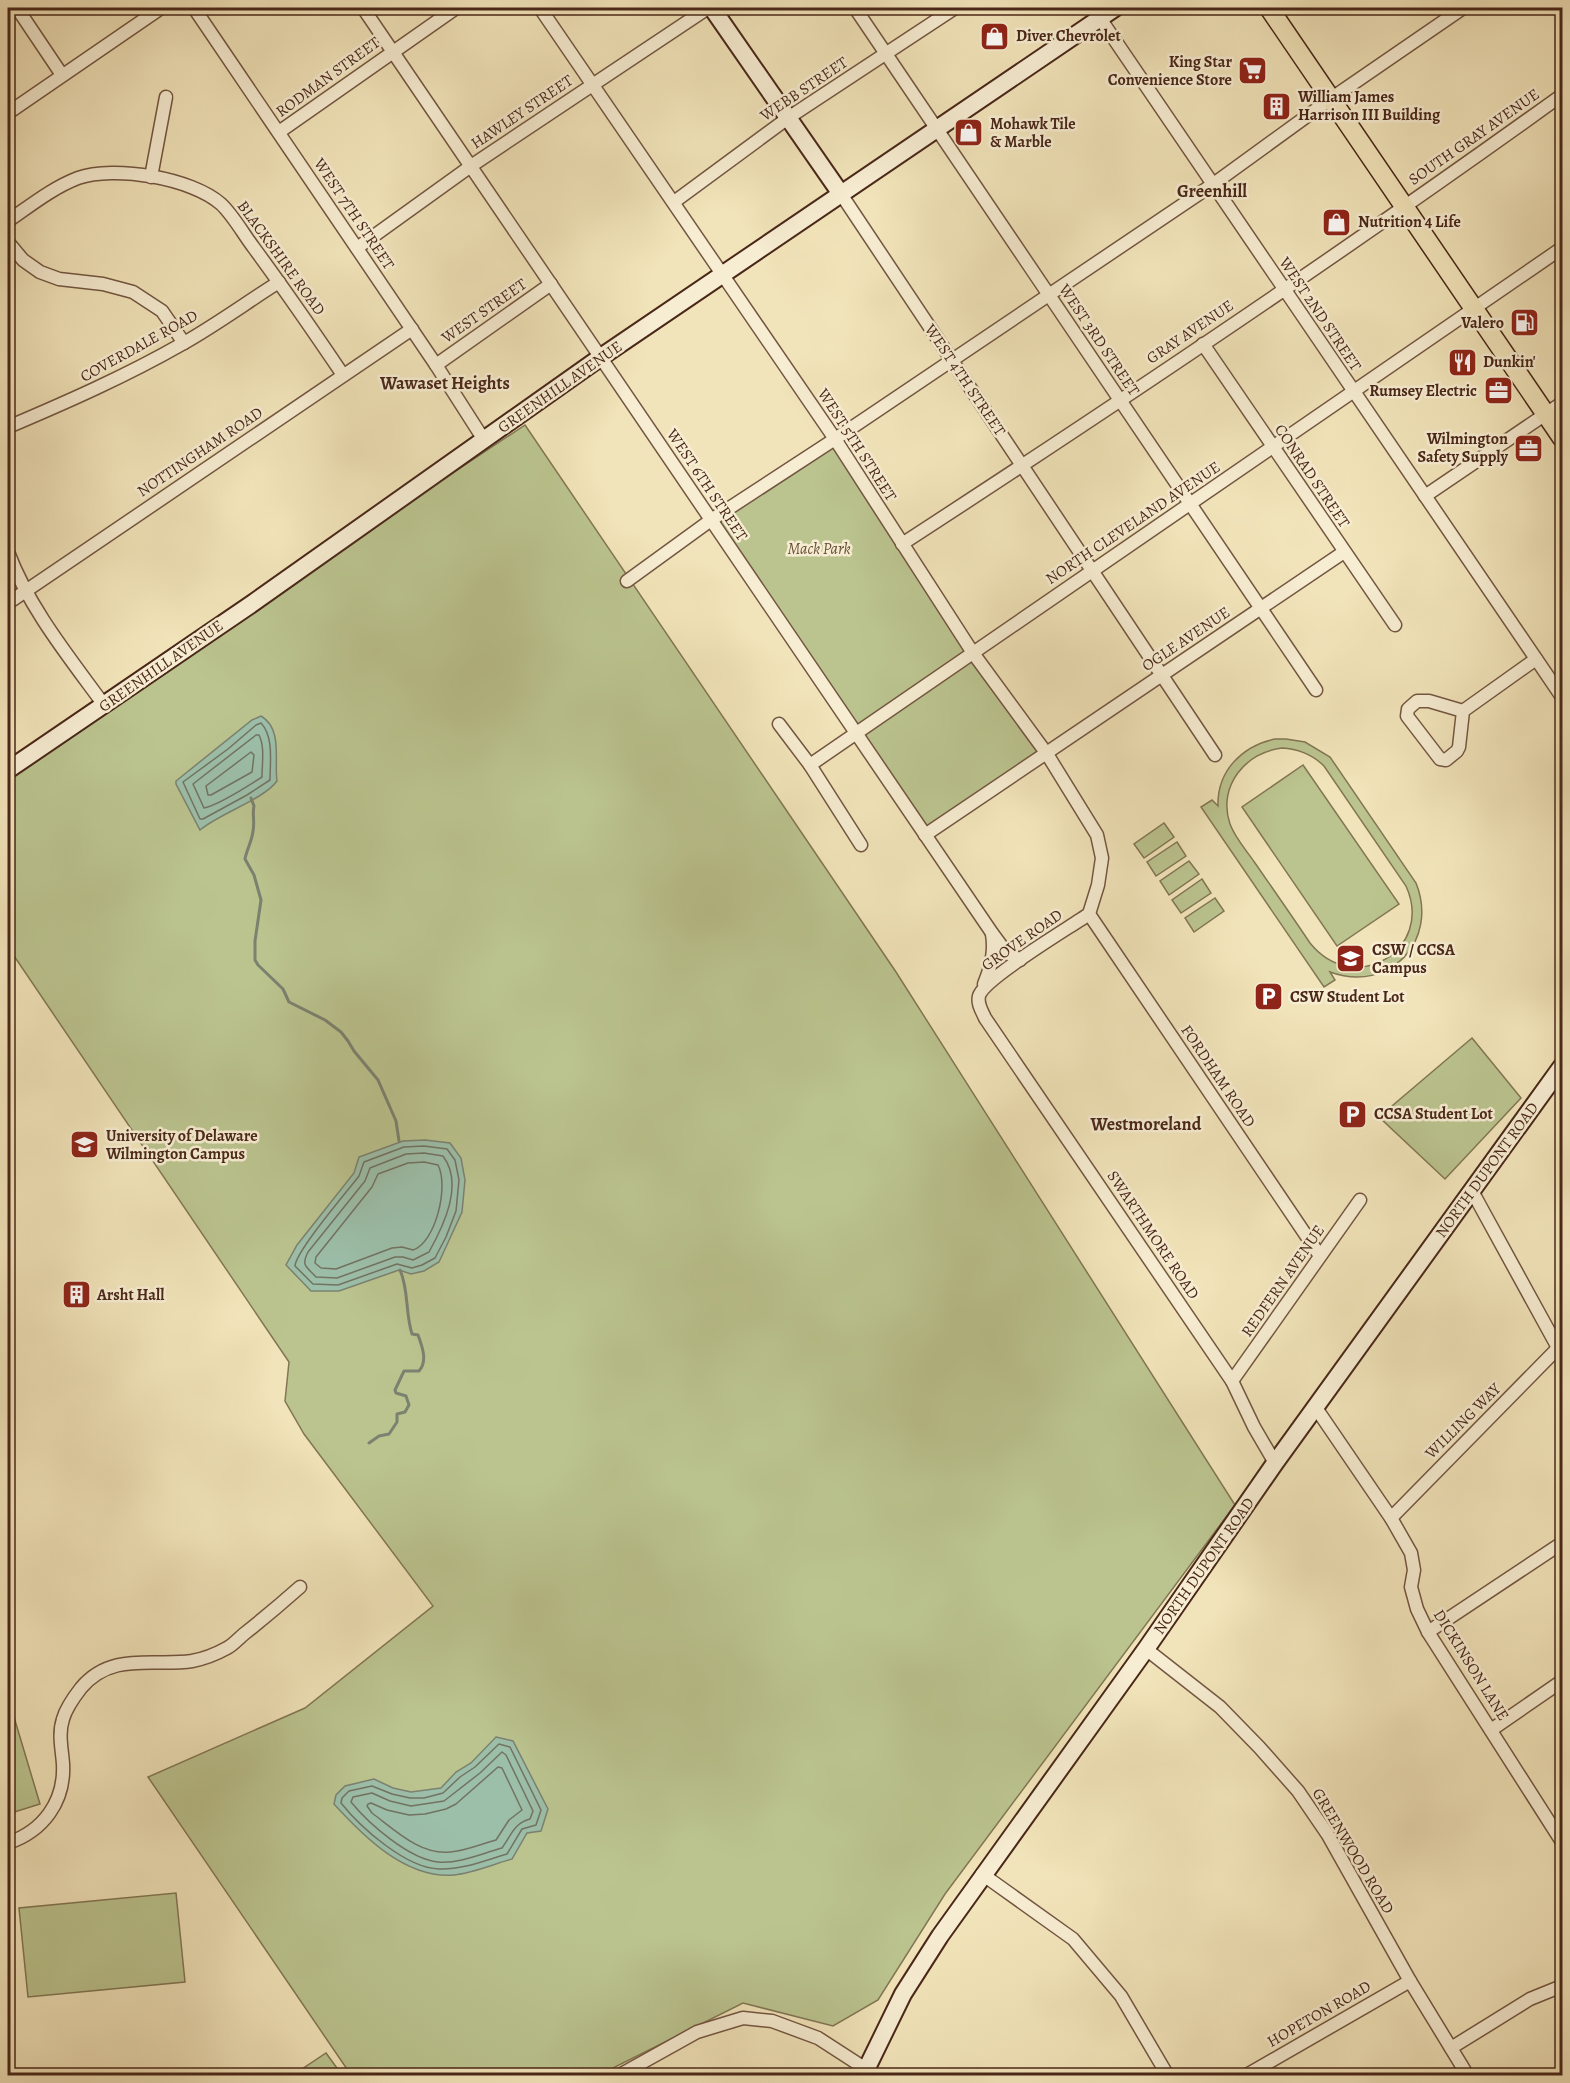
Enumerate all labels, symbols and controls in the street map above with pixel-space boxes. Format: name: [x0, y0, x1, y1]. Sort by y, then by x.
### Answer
shop icon: Diver Chevrolet: [979, 20, 1011, 52]
place label: Diver Chevrolet: [1016, 25, 1121, 47]
street label: RODMAN STREET: [271, 31, 385, 122]
street label: WEBB STREET: [755, 51, 852, 127]
place label: King Star Convenience Store: [1108, 51, 1232, 91]
supermarket icon: King Star Convenience Store: [1237, 55, 1269, 87]
street label: HAWLEY STREET: [467, 70, 578, 154]
street label: SOUTH GRAY AVENUE: [1404, 84, 1544, 190]
place label: William James Harrison III Building: [1297, 86, 1441, 126]
building icon: William James Harrison III Building: [1261, 90, 1293, 122]
place label: Mohawk Tile & Marble: [990, 113, 1076, 153]
shop icon: Mohawk Tile & Marble: [953, 117, 985, 149]
street label: WEST 7TH STREET: [308, 153, 400, 274]
district label: Greenhill: [1177, 179, 1247, 203]
street label: BLACKSHIRE ROAD: [232, 196, 330, 320]
shop icon: Nutrition 4 Life: [1321, 206, 1353, 238]
place label: Nutrition 4 Life: [1358, 211, 1461, 233]
street label: WEST 2ND STREET: [1273, 252, 1366, 375]
street label: WEST STREET: [436, 273, 531, 349]
street label: WEST 3RD STREET: [1053, 279, 1145, 400]
street label: GRAY AVENUE: [1142, 295, 1238, 369]
street label: COVERDALE ROAD: [76, 305, 202, 387]
fuel station icon: Valero: [1509, 307, 1541, 339]
place label: Valero: [1460, 312, 1504, 334]
street label: WEST 4TH STREET: [919, 319, 1011, 441]
street label: GREENHILL AVENUE: [493, 336, 627, 438]
restaurant icon: Dunkin': [1446, 346, 1478, 378]
place label: Dunkin': [1483, 351, 1536, 373]
district label: Wawaset Heights: [379, 371, 510, 395]
office icon: Rumsey Electric: [1482, 375, 1514, 407]
place label: Rumsey Electric: [1369, 380, 1477, 402]
street label: WEST 5TH STREET: [812, 384, 902, 506]
street label: NOTTINGHAM ROAD: [133, 402, 267, 502]
street label: CONRAD STREET: [1269, 420, 1355, 532]
street label: WEST 6TH STREET: [661, 424, 753, 546]
place label: Wilmington Safety Supply: [1418, 428, 1509, 468]
office icon: Wilmington Safety Supply: [1513, 432, 1545, 464]
street label: NORTH CLEVELAND AVENUE: [1041, 456, 1225, 590]
park label: Mack Park: [787, 538, 851, 560]
street label: OGLE AVENUE: [1138, 601, 1234, 677]
street label: GREENHILL AVENUE: [94, 615, 228, 717]
street label: GROVE ROAD: [977, 904, 1067, 976]
place label: CSW / CCSA Campus: [1372, 939, 1456, 979]
school or university icon: CSW / CCSA Campus: [1335, 943, 1367, 975]
parking icon: CSW Student Lot: [1253, 981, 1285, 1013]
place label: CSW Student Lot: [1290, 986, 1405, 1008]
street label: FORDHAM ROAD: [1176, 1020, 1260, 1132]
parking icon: CCSA Student Lot: [1337, 1098, 1369, 1130]
street label: NORTH DUPONT ROAD: [1430, 1098, 1544, 1242]
place label: CCSA Student Lot: [1374, 1103, 1493, 1125]
district label: Westmoreland: [1090, 1112, 1202, 1136]
place label: University of Delaware Wilmington Campus: [105, 1125, 258, 1165]
school or university icon: University of Delaware Wilmington Campus: [69, 1129, 101, 1161]
street label: SWARTHMORE ROAD: [1102, 1166, 1204, 1304]
street label: REDFERN AVENUE: [1236, 1220, 1330, 1342]
building icon: Arsht Hall: [60, 1279, 92, 1311]
place label: Arsht Hall: [96, 1284, 165, 1306]
street label: WILLING WAY: [1420, 1378, 1506, 1464]
street label: NORTH DUPONT ROAD: [1148, 1493, 1260, 1639]
street label: DICKINSON LANE: [1428, 1605, 1514, 1725]
street label: GREENWOOD ROAD: [1307, 1784, 1399, 1918]
street label: HOPETON ROAD: [1263, 1975, 1375, 2053]

